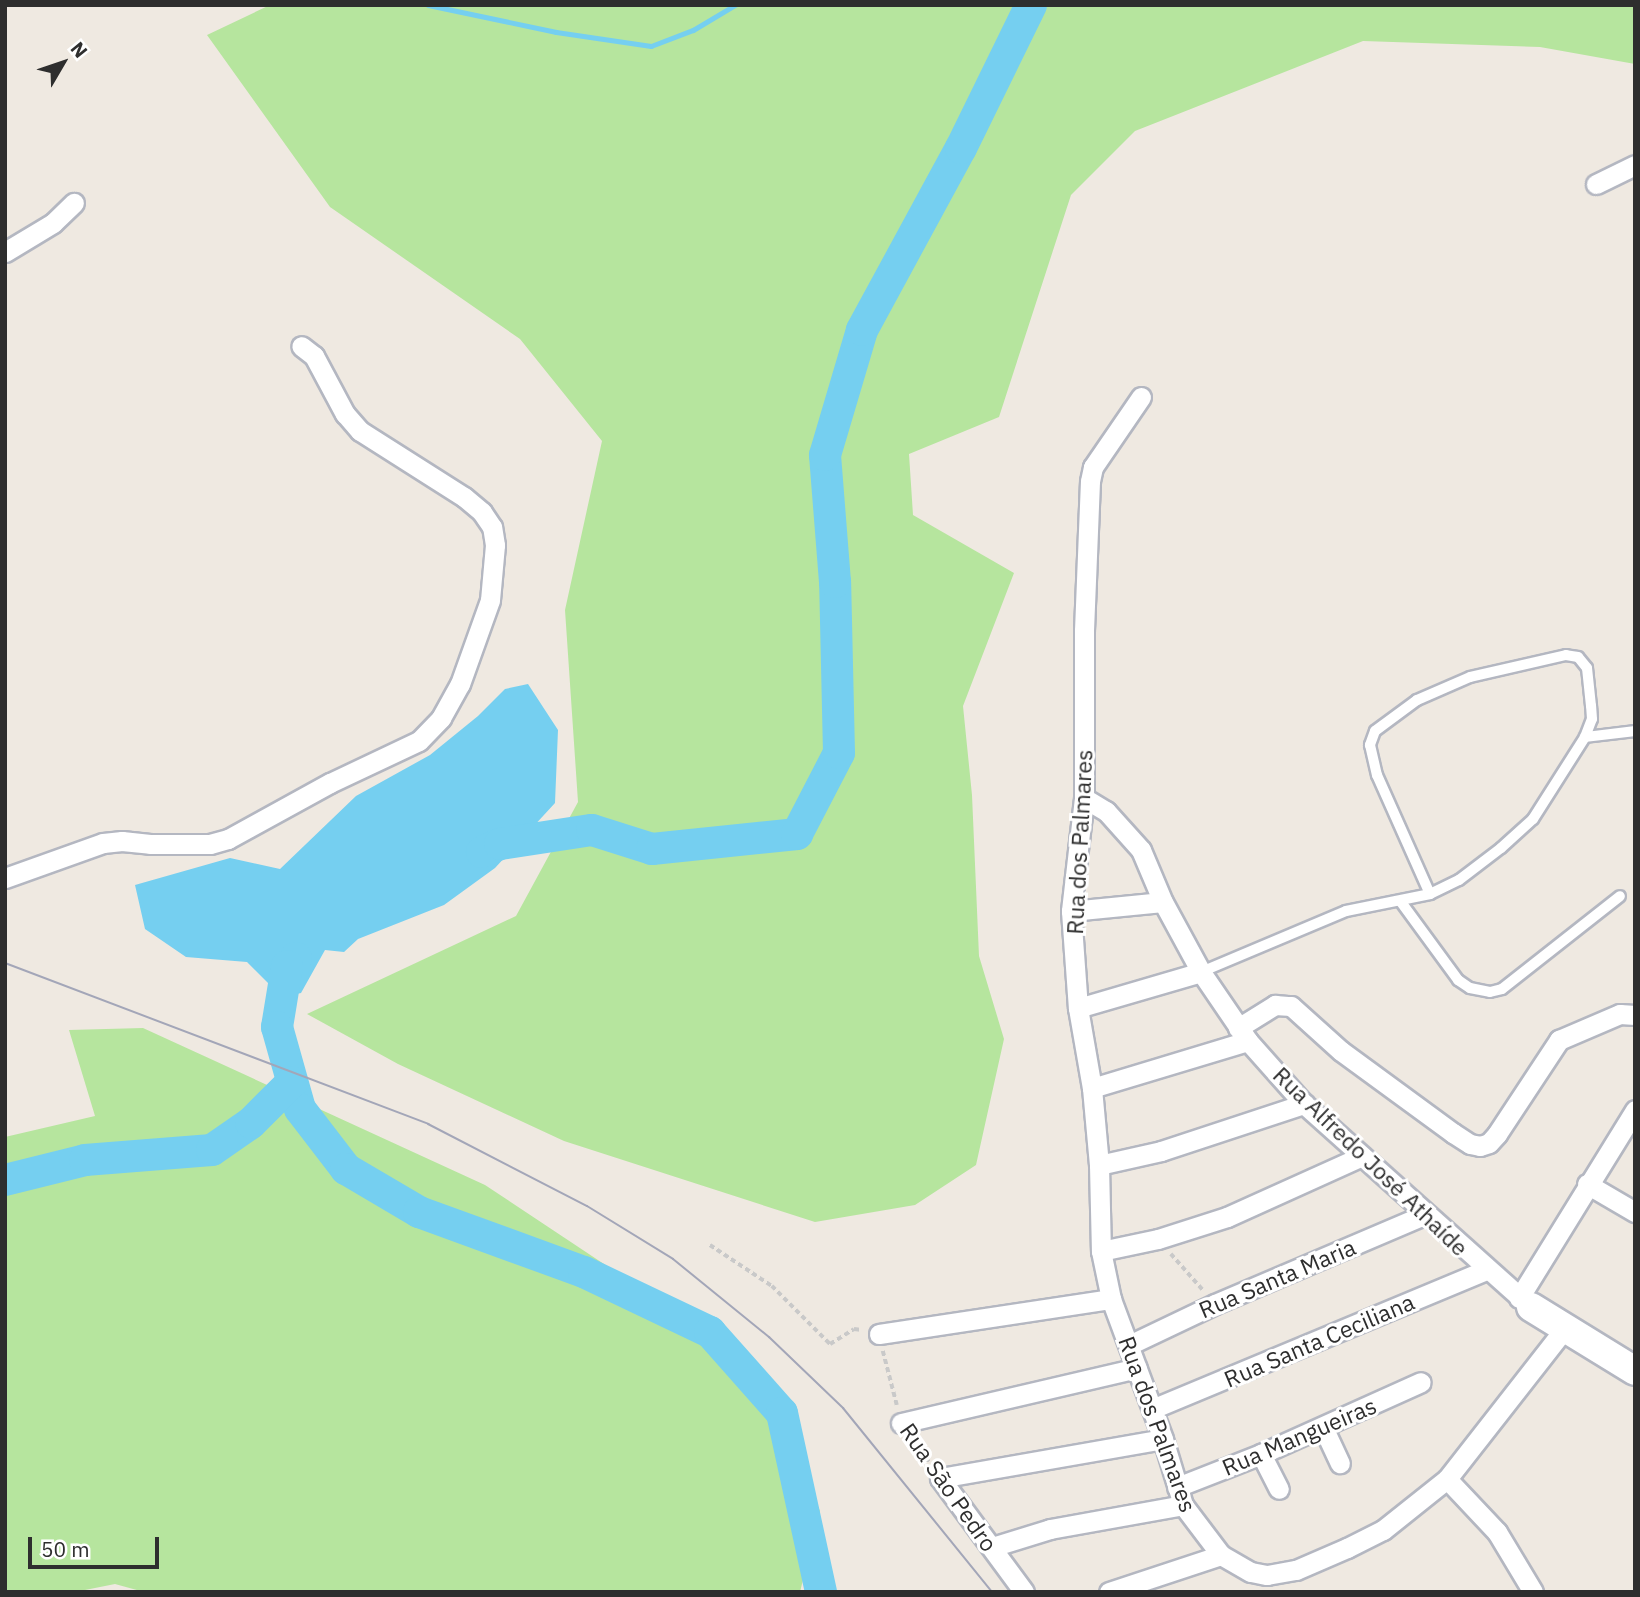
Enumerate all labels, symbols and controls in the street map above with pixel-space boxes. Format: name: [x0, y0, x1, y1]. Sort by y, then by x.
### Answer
north arrow: [28, 28, 98, 98]
text: N: [66, 37, 93, 63]
street label: Rua dos Palmares: [1060, 749, 1098, 935]
street label: Rua Alfredo José Athaíde: [1268, 1061, 1474, 1261]
street label: Rua Santa Maria: [1195, 1233, 1359, 1323]
street label: Rua Santa Ceciliana: [1220, 1287, 1418, 1393]
street label: Rua dos Palmares: [1113, 1332, 1203, 1516]
street label: Rua Mangueiras: [1218, 1391, 1380, 1481]
street label: Rua São Pedro: [895, 1418, 1003, 1556]
scale bar: [32, 1524, 163, 1568]
text: 50 m: [41, 1535, 90, 1563]

